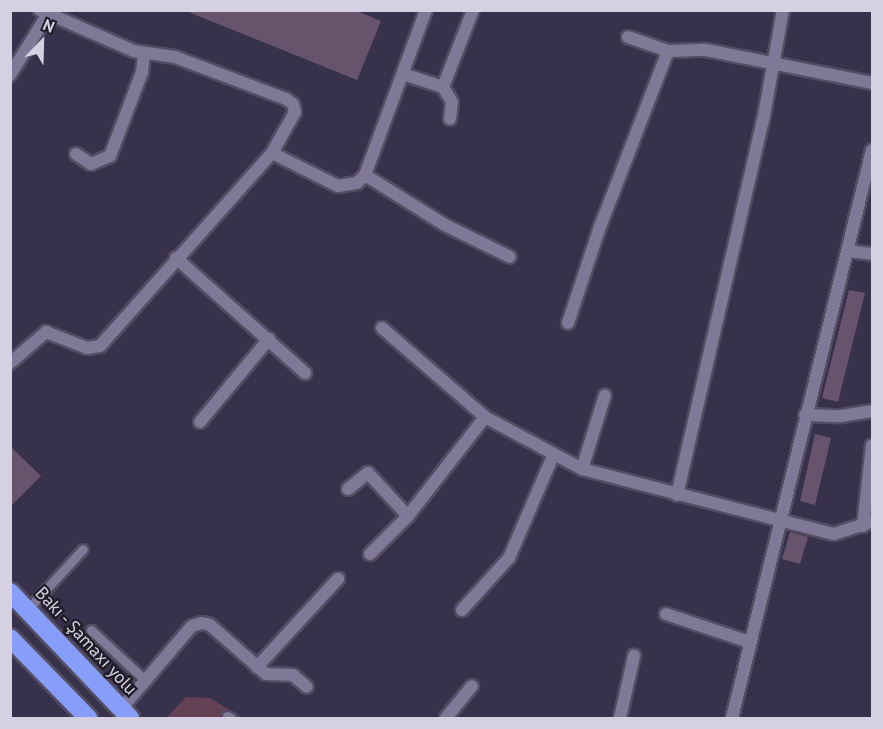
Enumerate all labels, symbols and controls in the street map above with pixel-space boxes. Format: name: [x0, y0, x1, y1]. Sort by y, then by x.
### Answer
north arrow: [12, 12, 72, 72]
text: N: [40, 14, 58, 37]
street label: Bakı - Şamaxı yolu: [29, 581, 143, 701]

